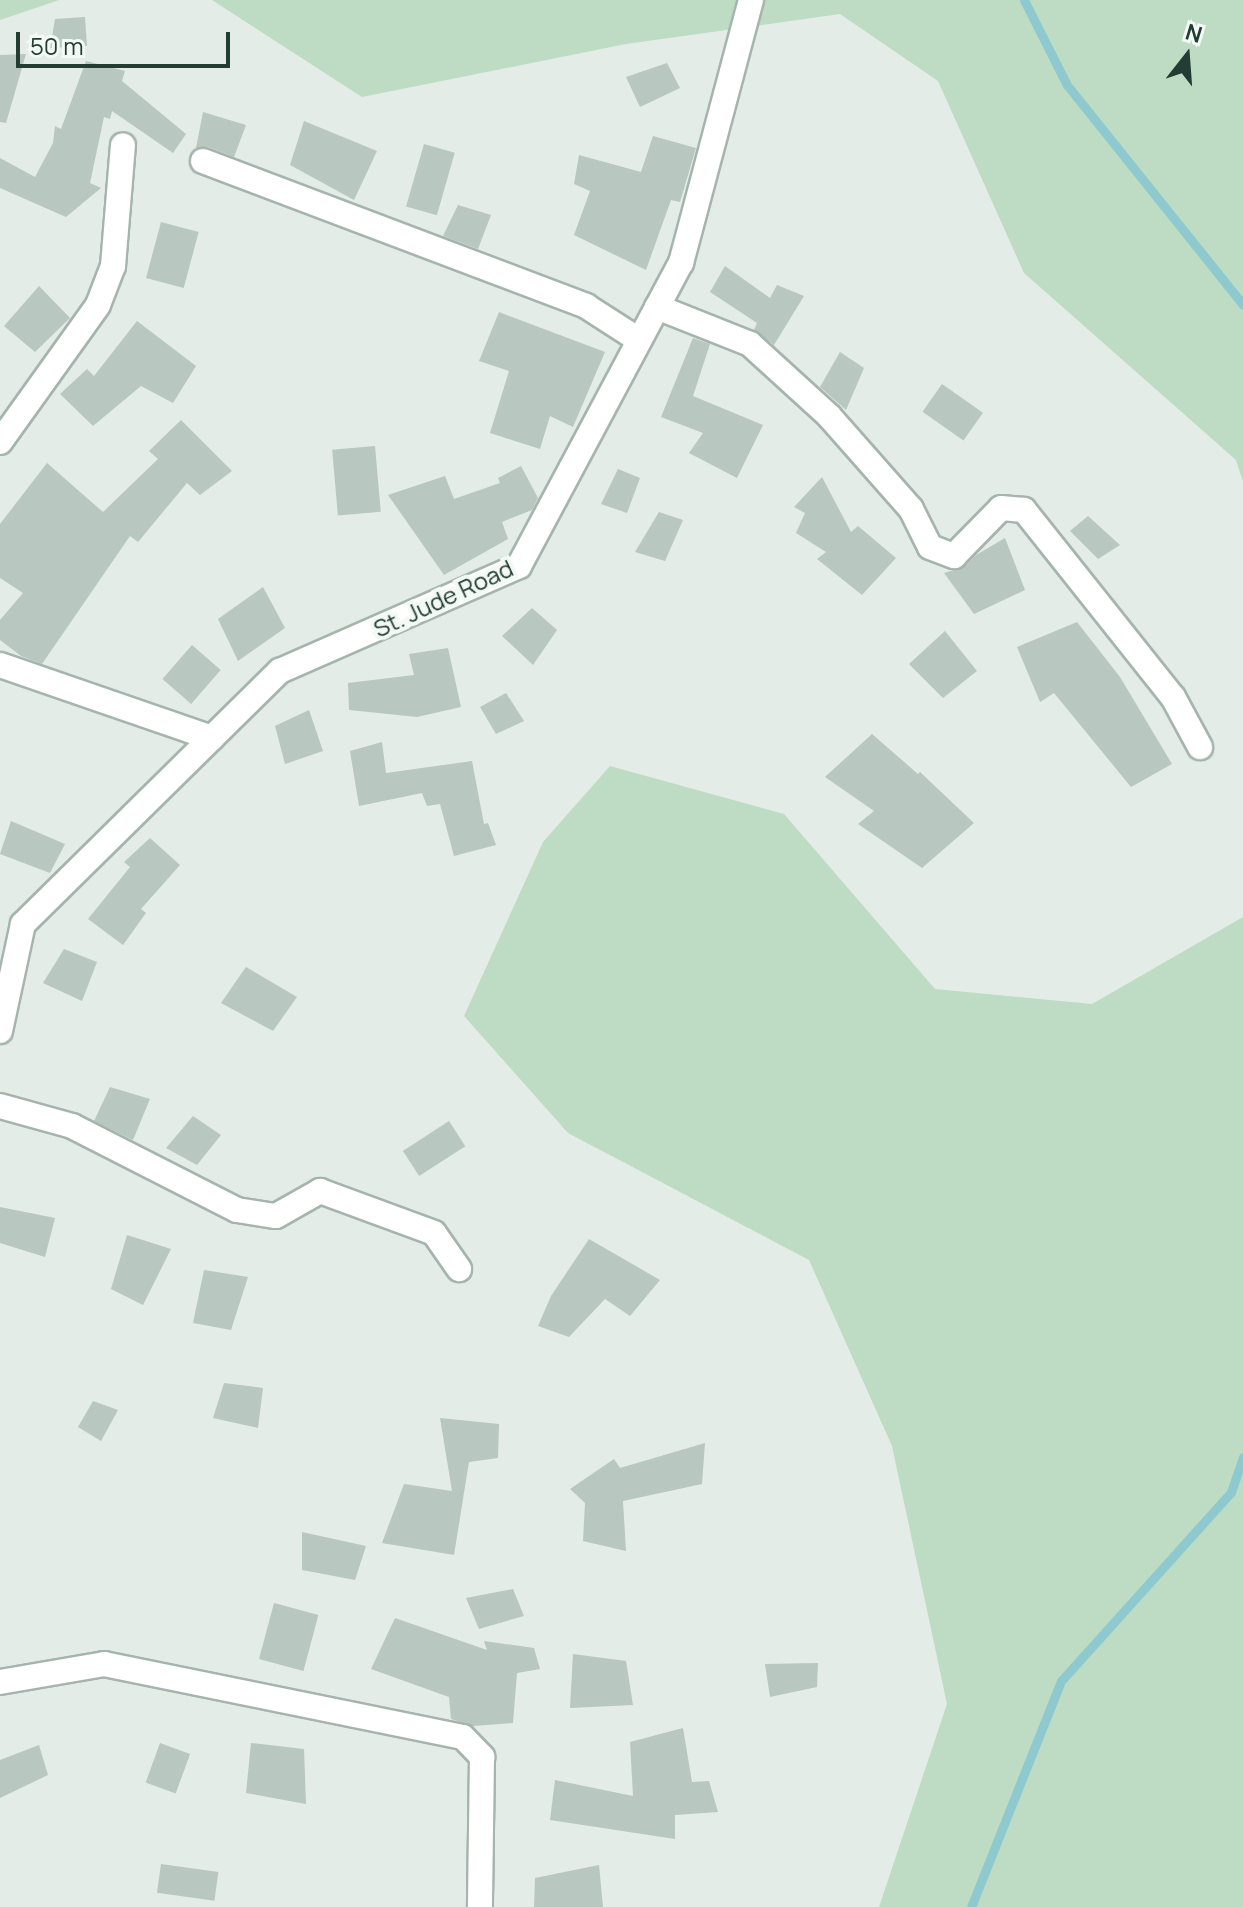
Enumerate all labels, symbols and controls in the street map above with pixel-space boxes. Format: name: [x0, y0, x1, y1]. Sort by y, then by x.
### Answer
scale bar: [20, 16, 234, 66]
north arrow: [1147, 16, 1227, 96]
text: N: [1182, 16, 1206, 50]
text: 50 m: [30, 29, 84, 62]
street label: St. Jude Road: [369, 553, 517, 643]

